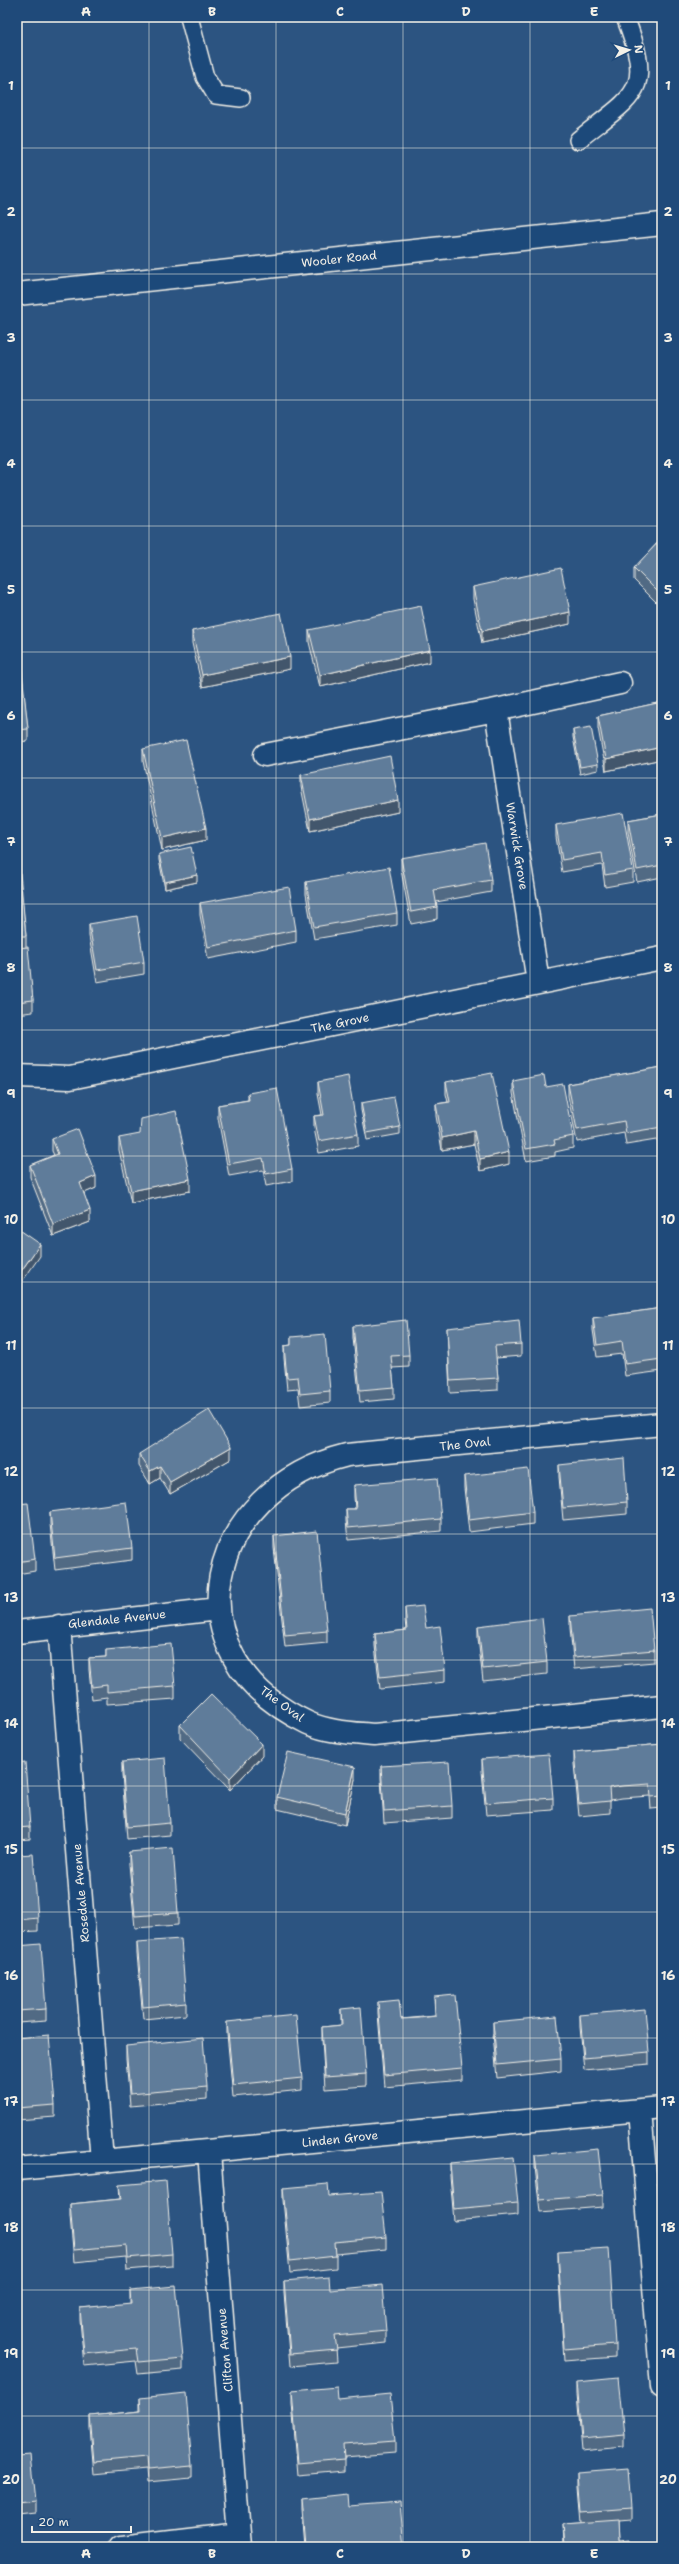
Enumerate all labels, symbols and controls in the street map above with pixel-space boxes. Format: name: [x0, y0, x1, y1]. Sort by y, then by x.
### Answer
text: A: [81, 3, 91, 20]
text: B: [208, 3, 216, 20]
text: C: [336, 3, 344, 20]
text: D: [461, 3, 471, 20]
text: E: [590, 3, 599, 20]
north arrow: [609, 30, 649, 70]
text: N: [631, 44, 646, 54]
text: 1: [8, 77, 14, 94]
text: 1: [665, 77, 671, 94]
text: 2: [6, 203, 16, 220]
text: 2: [663, 203, 673, 220]
street label: Wooler Road: [301, 247, 378, 271]
text: 3: [6, 329, 16, 346]
text: 3: [663, 329, 673, 346]
text: 4: [6, 455, 16, 472]
text: 4: [663, 455, 673, 472]
text: 5: [7, 581, 15, 598]
text: 5: [664, 581, 672, 598]
text: 6: [6, 707, 16, 724]
text: 6: [663, 707, 673, 724]
street label: Warwick Grove: [502, 801, 532, 891]
text: 7: [6, 833, 16, 850]
text: 7: [663, 833, 673, 850]
text: 8: [6, 959, 16, 976]
text: 8: [663, 959, 673, 976]
street label: The Grove: [309, 1009, 371, 1037]
text: 9: [6, 1085, 16, 1102]
text: 9: [663, 1085, 673, 1102]
text: 10: [4, 1211, 18, 1228]
text: 10: [661, 1211, 675, 1228]
text: 11: [5, 1337, 17, 1354]
text: 11: [662, 1337, 674, 1354]
street label: The Oval: [439, 1433, 492, 1455]
text: 12: [4, 1463, 18, 1480]
text: 12: [661, 1463, 675, 1480]
text: 13: [4, 1589, 18, 1606]
text: 13: [661, 1589, 675, 1606]
street label: Glendale Avenue: [67, 1606, 167, 1632]
street label: The Oval: [257, 1683, 308, 1726]
text: 14: [4, 1715, 18, 1732]
text: 14: [661, 1715, 675, 1732]
text: 15: [4, 1841, 18, 1858]
text: 15: [661, 1841, 675, 1858]
street label: Rosedale Avenue: [69, 1843, 93, 1943]
text: 16: [4, 1967, 18, 1984]
text: 16: [661, 1967, 675, 1984]
text: 17: [4, 2093, 18, 2110]
text: 17: [661, 2093, 675, 2110]
street label: Linden Grove: [301, 2127, 379, 2151]
text: 18: [4, 2219, 18, 2236]
text: 18: [661, 2219, 675, 2236]
street label: Clifton Avenue: [213, 2307, 237, 2393]
text: 19: [4, 2345, 18, 2362]
text: 19: [661, 2345, 675, 2362]
text: 20: [2, 2471, 20, 2488]
text: 20: [659, 2471, 677, 2488]
scale bar: [32, 2508, 131, 2534]
text: 20 m: [38, 2514, 69, 2530]
text: A: [81, 2545, 91, 2562]
text: B: [208, 2545, 216, 2562]
text: C: [336, 2545, 344, 2562]
text: D: [461, 2545, 471, 2562]
text: E: [590, 2545, 599, 2562]

